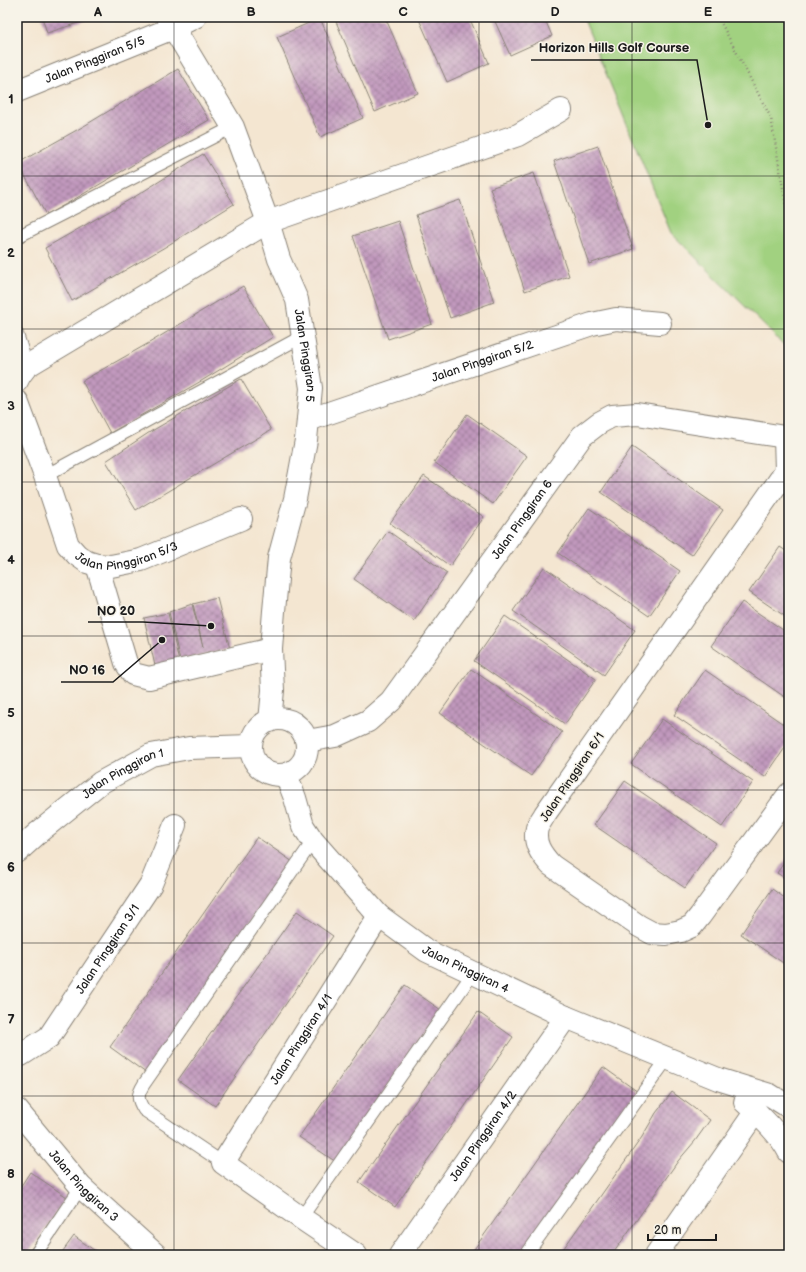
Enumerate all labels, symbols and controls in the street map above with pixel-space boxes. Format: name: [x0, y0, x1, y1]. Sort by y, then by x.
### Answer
text: A: [93, 4, 102, 20]
text: B: [246, 4, 256, 20]
text: C: [398, 4, 408, 20]
text: D: [550, 4, 560, 20]
text: E: [704, 4, 713, 20]
street label: Jalan Pinggiran 5/5: [43, 33, 147, 87]
callout: Horizon Hills Golf Course: [531, 35, 697, 60]
text: Horizon Hills Golf Course: [539, 40, 690, 56]
text: 1: [8, 91, 14, 107]
text: 2: [7, 245, 15, 261]
street label: Jalan Pinggiran 5: [291, 308, 318, 403]
street label: Jalan Pinggiran 5/2: [430, 337, 535, 386]
text: 3: [7, 398, 15, 414]
street label: Jalan Pinggiran 6: [489, 477, 556, 562]
street label: Jalan Pinggiran 5/3: [72, 539, 180, 574]
text: 4: [7, 552, 15, 568]
callout: NO 20: [88, 597, 143, 622]
text: NO 20: [97, 603, 135, 619]
callout: NO 16: [61, 657, 113, 682]
text: NO 16: [69, 662, 105, 678]
text: 5: [7, 705, 15, 721]
street label: Jalan Pinggiran 6/1: [537, 730, 608, 825]
street label: Jalan Pinggiran 1: [79, 746, 165, 802]
text: 6: [7, 859, 15, 875]
street label: Jalan Pinggiran 3/1: [73, 902, 143, 997]
street label: Jalan Pinggiran 4: [419, 943, 512, 997]
street label: Jalan Pinggiran 4/1: [267, 991, 336, 1088]
text: 7: [7, 1012, 15, 1028]
street label: Jalan Pinggiran 4/2: [447, 1088, 520, 1184]
street label: Jalan Pinggiran 3: [45, 1147, 121, 1225]
text: 8: [7, 1166, 15, 1182]
scale bar: [648, 1216, 716, 1242]
text: 20 m: [654, 1223, 681, 1238]

